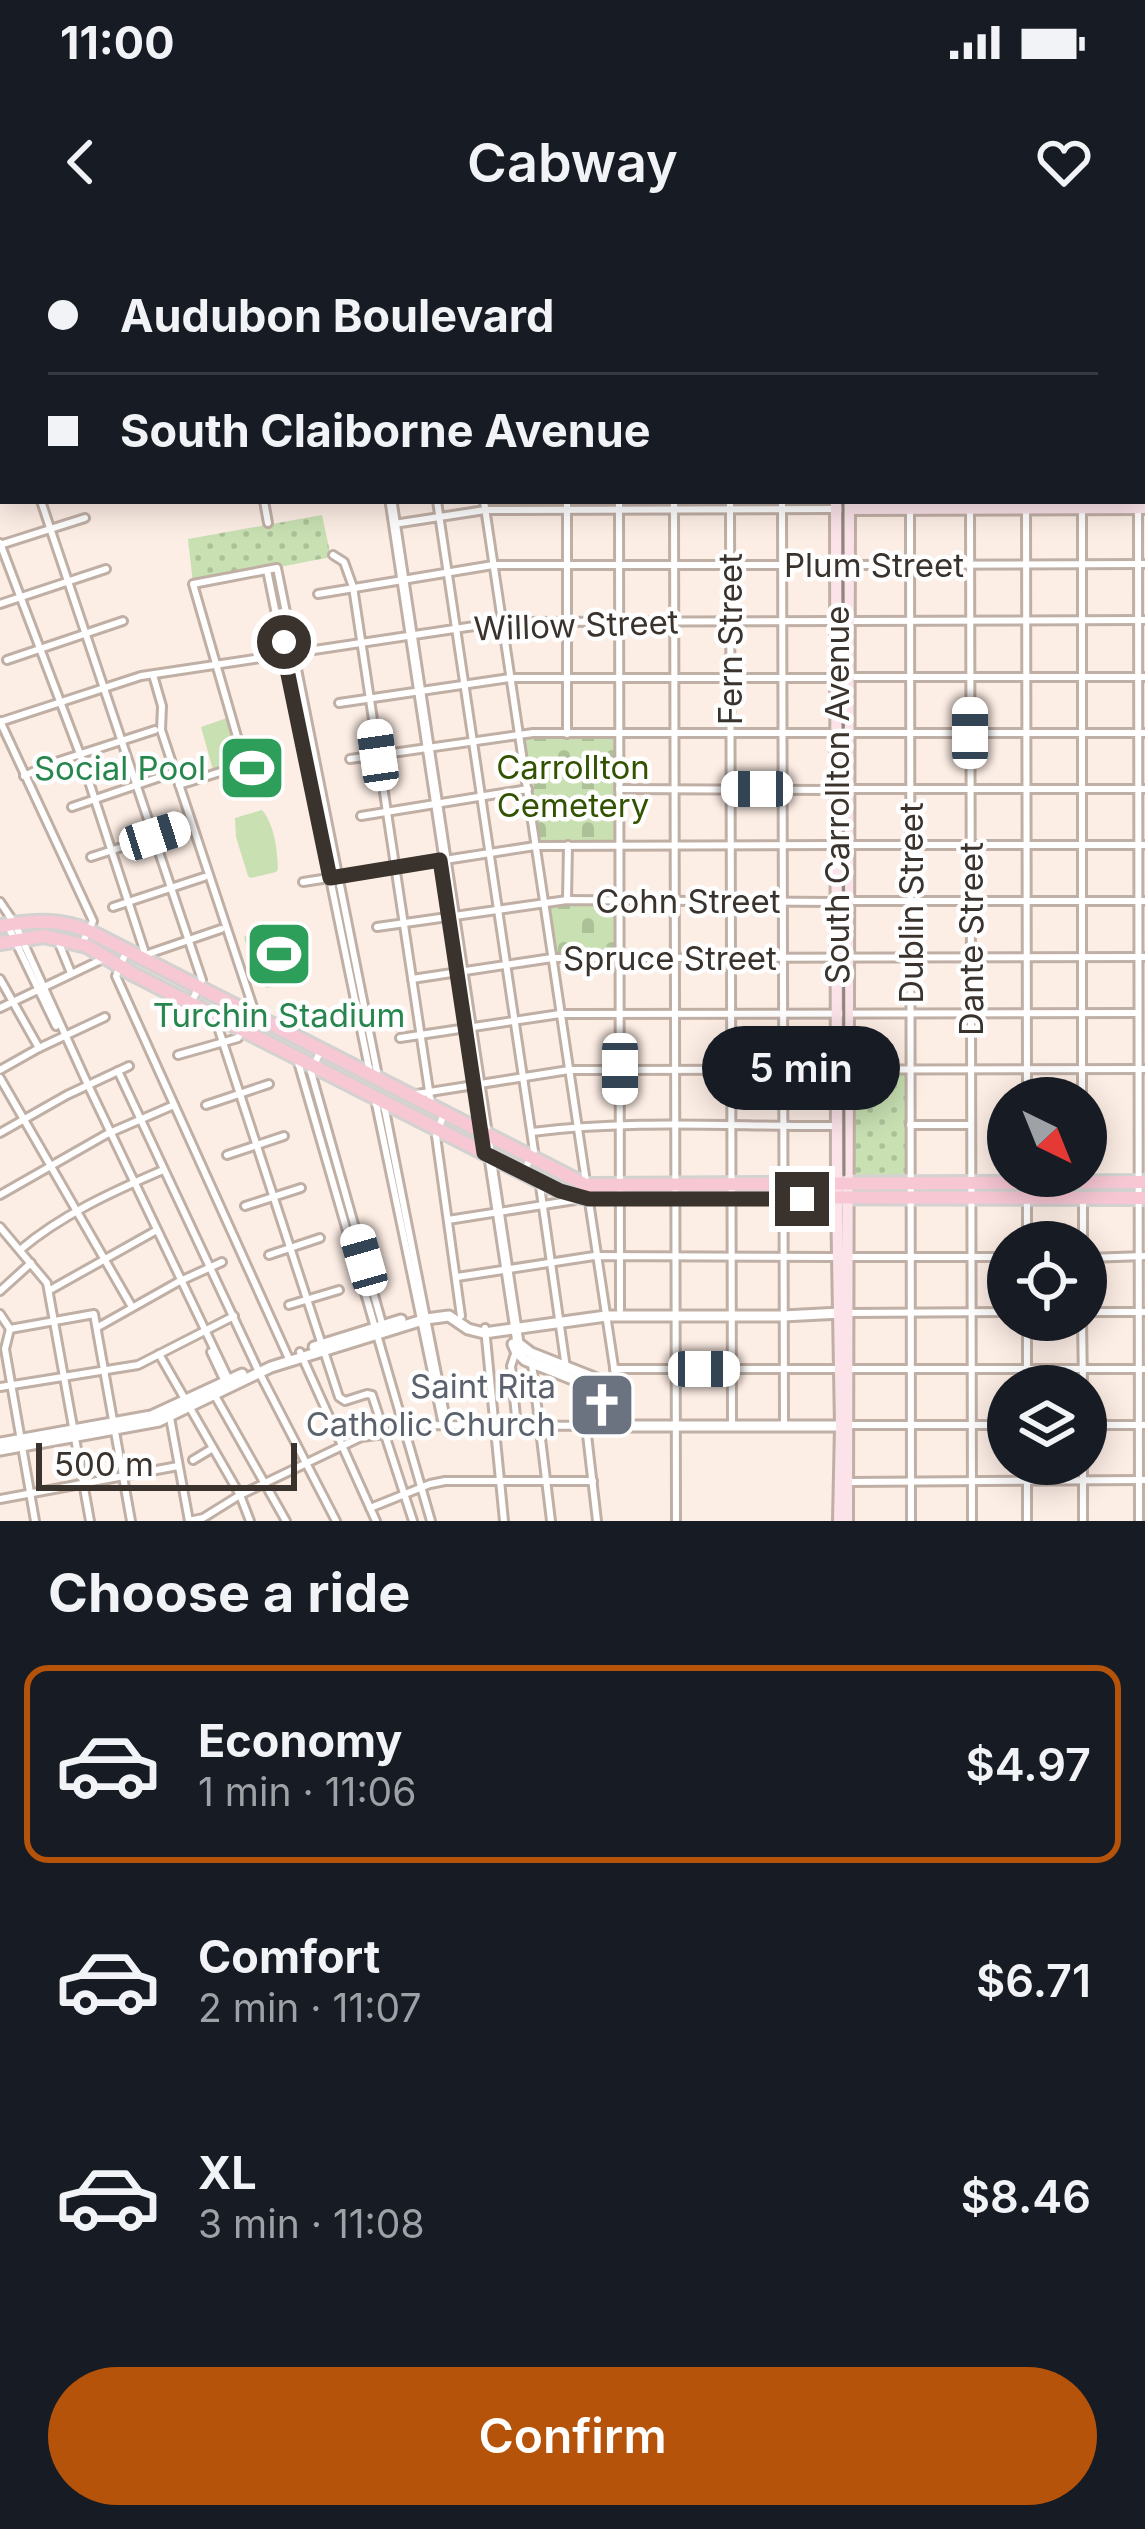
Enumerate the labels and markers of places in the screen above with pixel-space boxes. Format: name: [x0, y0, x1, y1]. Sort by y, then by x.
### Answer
sports icon: Social Pool: [217, 733, 287, 803]
place label: Social Pool: [34, 748, 206, 788]
sports icon: Turchin Stadium: [244, 919, 314, 989]
place label: Turchin Stadium: [153, 995, 405, 1035]
place label: Saint Rita Catholic Church: [306, 1366, 556, 1444]
church icon: Saint Rita Catholic Church: [567, 1370, 637, 1440]

